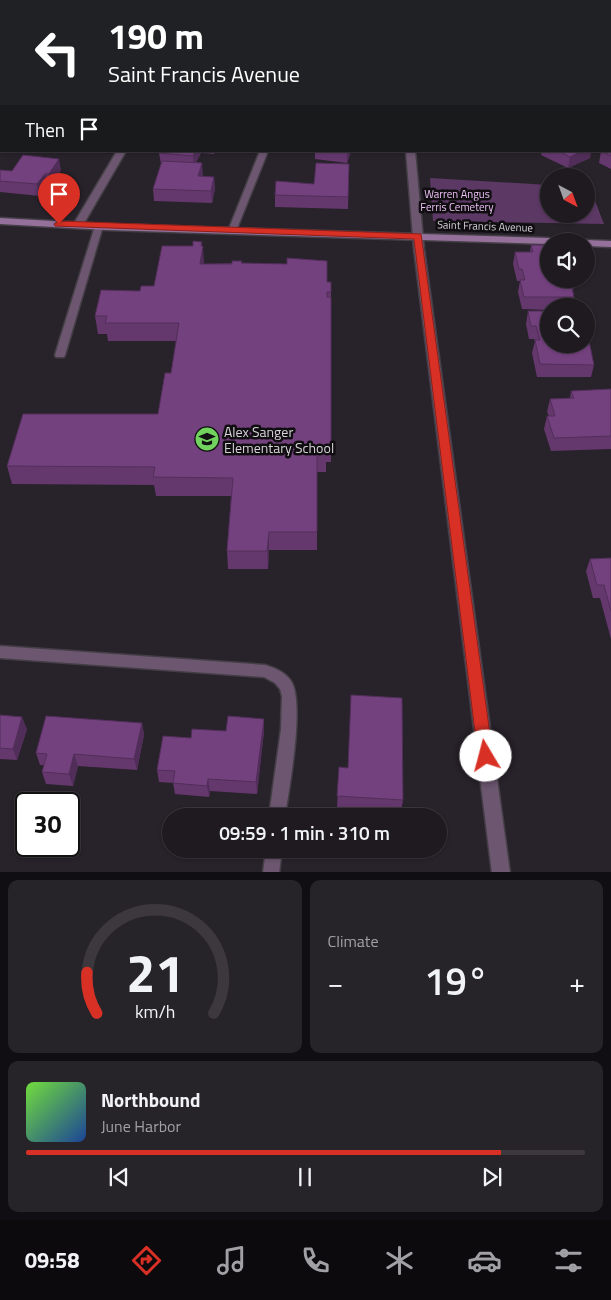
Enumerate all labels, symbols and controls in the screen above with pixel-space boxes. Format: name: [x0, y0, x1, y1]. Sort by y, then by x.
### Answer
text: 190 m: [108, 9, 204, 63]
icon: left: [25, 20, 90, 85]
text: Saint Francis Avenue: [108, 57, 300, 91]
text: Then: [25, 115, 65, 144]
icon: arrive: [75, 115, 103, 143]
north arrow: [540, 168, 595, 222]
map controls: [540, 168, 595, 353]
pin: [38, 173, 80, 224]
icon: arrive: [45, 180, 73, 208]
park label: Warren Angus Ferris Cemetery: [420, 186, 494, 215]
street label: Saint Francis Avenue: [437, 216, 534, 236]
button: sound: [540, 233, 595, 288]
button: search: [540, 298, 595, 353]
place label: Alex Sanger Elementary School: [224, 421, 334, 458]
school or university icon: Alex Sanger Elementary School: [194, 426, 220, 452]
position arrow: [459, 729, 511, 781]
speed limit sign: 30: [15, 792, 80, 857]
text: 09:59 · 1 min · 310 m: [219, 818, 390, 847]
text: Climate: [328, 929, 379, 953]
text: 21: [126, 933, 184, 1012]
text: 19°: [424, 952, 488, 1010]
text: −: [328, 961, 343, 1004]
text: +: [569, 961, 585, 1004]
text: km/h: [135, 998, 175, 1025]
text: Northbound: [101, 1085, 201, 1114]
text: June Harbor: [101, 1114, 181, 1138]
icon: previous: [105, 1163, 133, 1191]
icon: pause: [291, 1163, 319, 1191]
icon: next: [478, 1163, 506, 1191]
text: 09:58: [25, 1243, 80, 1277]
icon: directions: [129, 1243, 164, 1278]
icon: music: [214, 1243, 249, 1278]
icon: phone: [298, 1243, 333, 1278]
icon: climate: [382, 1243, 417, 1278]
icon: car: [467, 1243, 502, 1278]
icon: filters: [551, 1243, 586, 1278]

